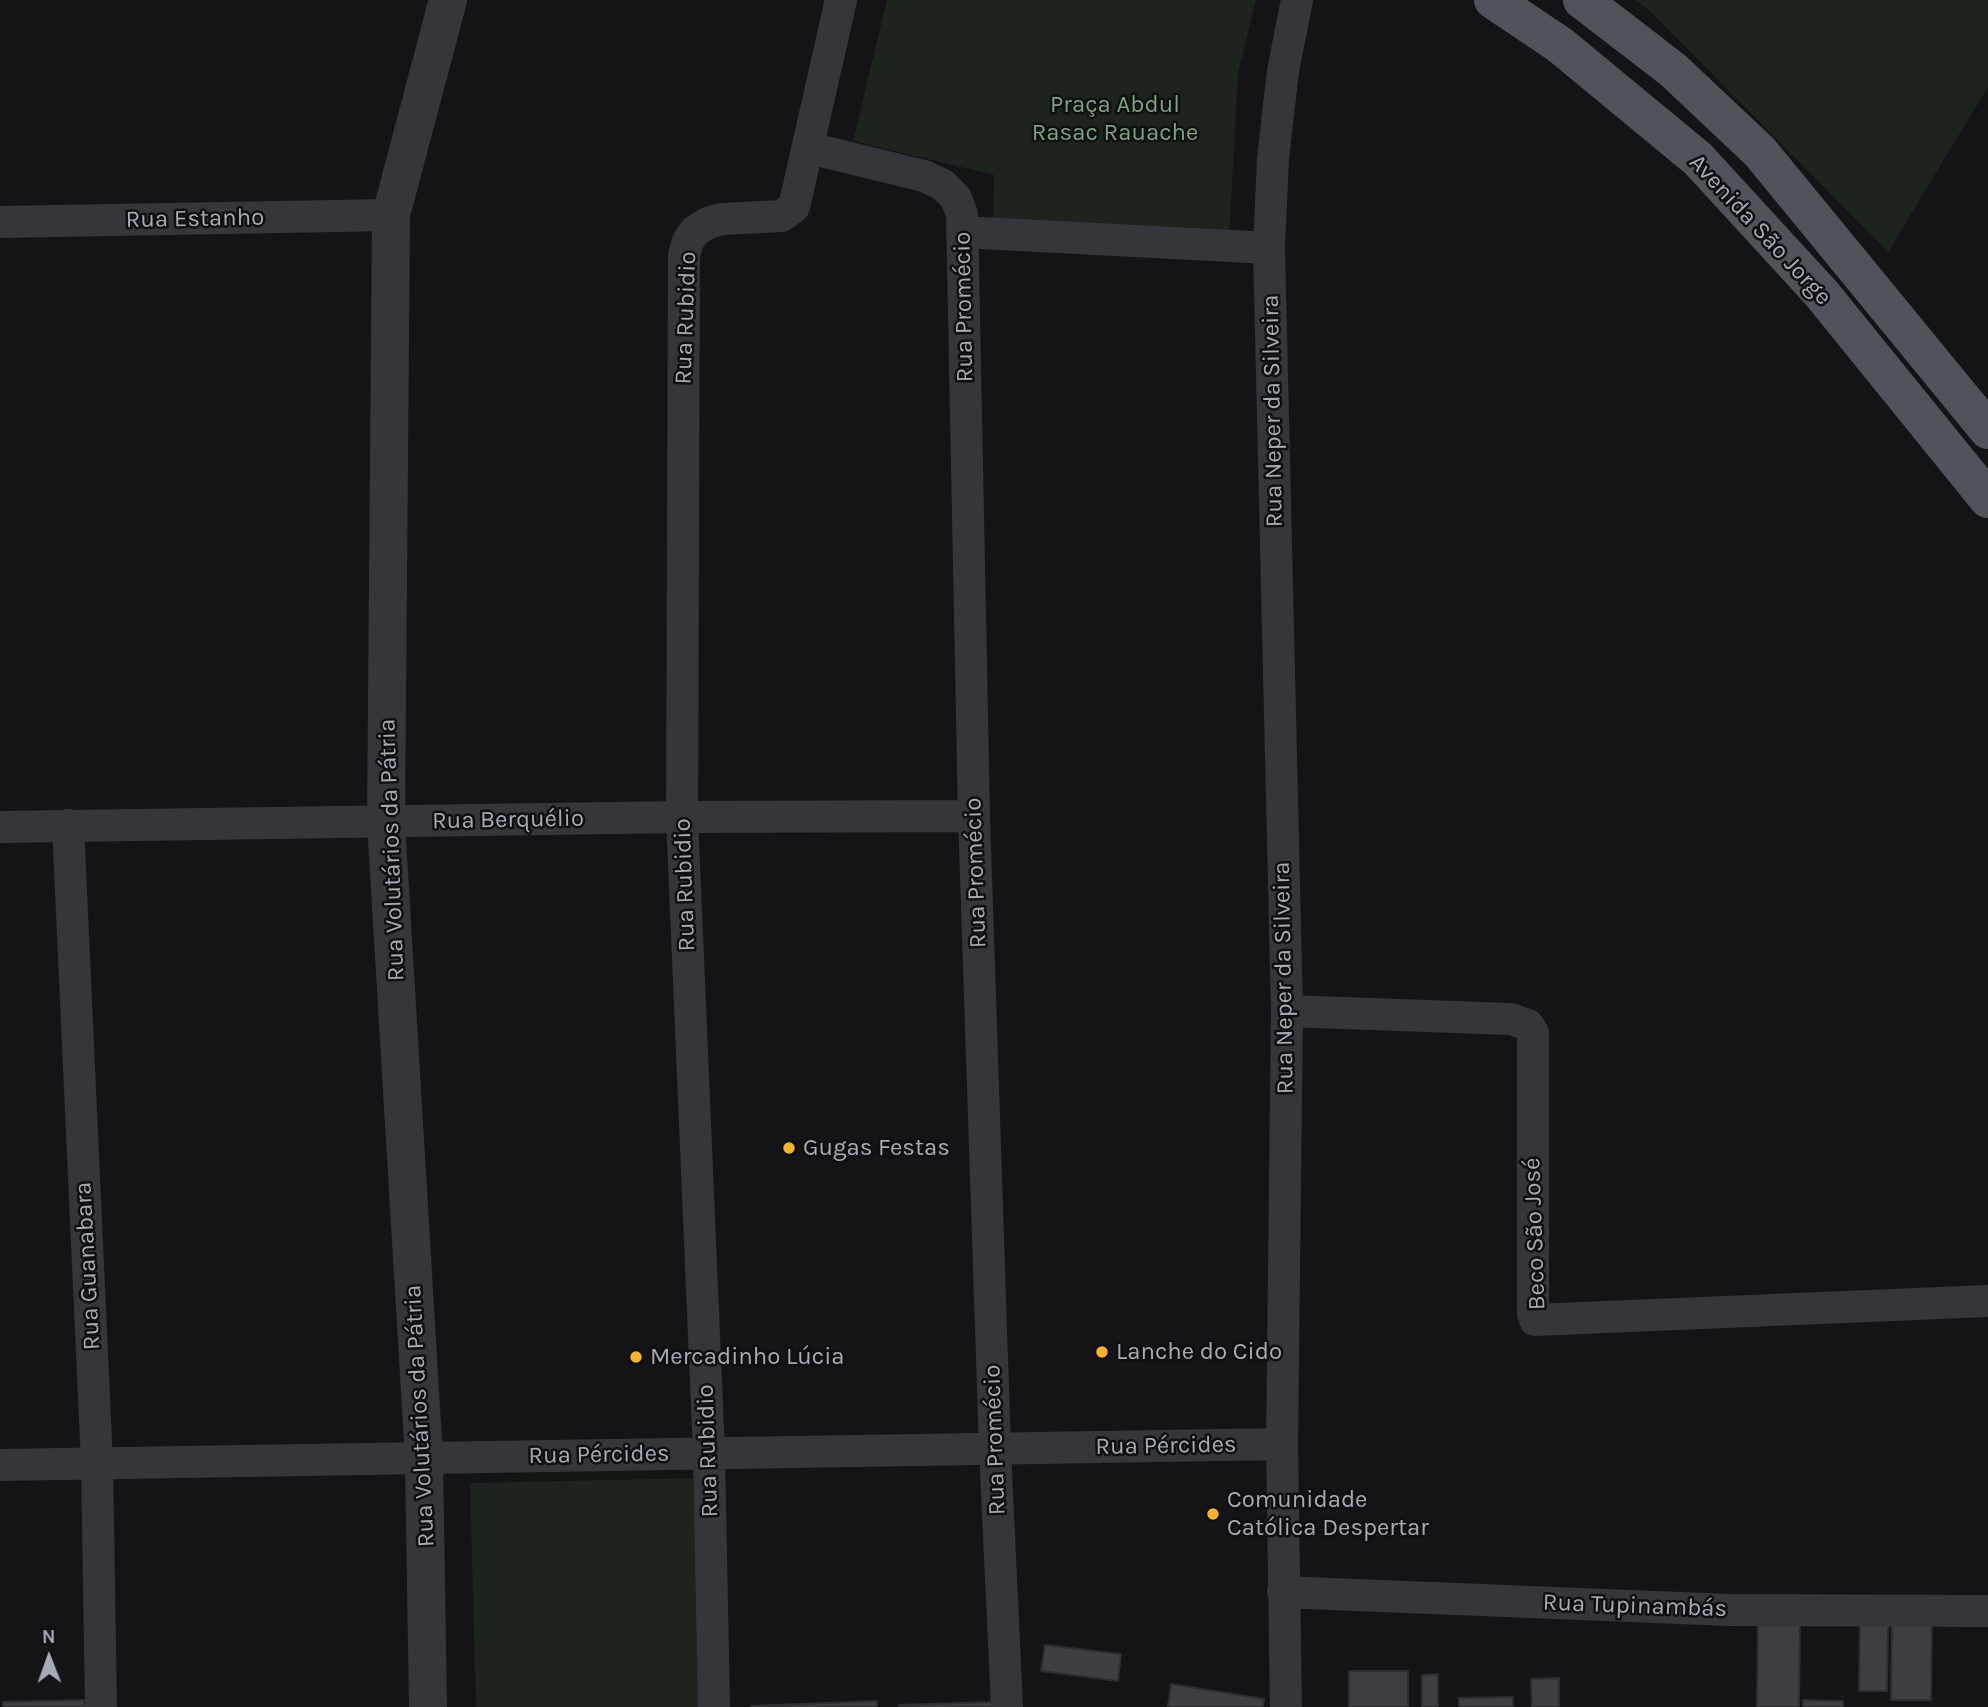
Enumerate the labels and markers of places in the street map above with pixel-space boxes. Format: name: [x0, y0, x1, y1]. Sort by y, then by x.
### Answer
place label: Gugas Festas: [803, 1134, 950, 1162]
marker: Gugas Festas: [781, 1140, 797, 1156]
place label: Lanche do Cido: [1116, 1338, 1282, 1366]
place label: Mercadinho Lúcia: [650, 1343, 845, 1371]
marker: Lanche do Cido: [1094, 1344, 1110, 1360]
marker: Mercadinho Lúcia: [628, 1349, 644, 1365]
place label: Comunidade Católica Despertar: [1227, 1486, 1429, 1542]
marker: Comunidade Católica Despertar: [1205, 1506, 1221, 1522]

